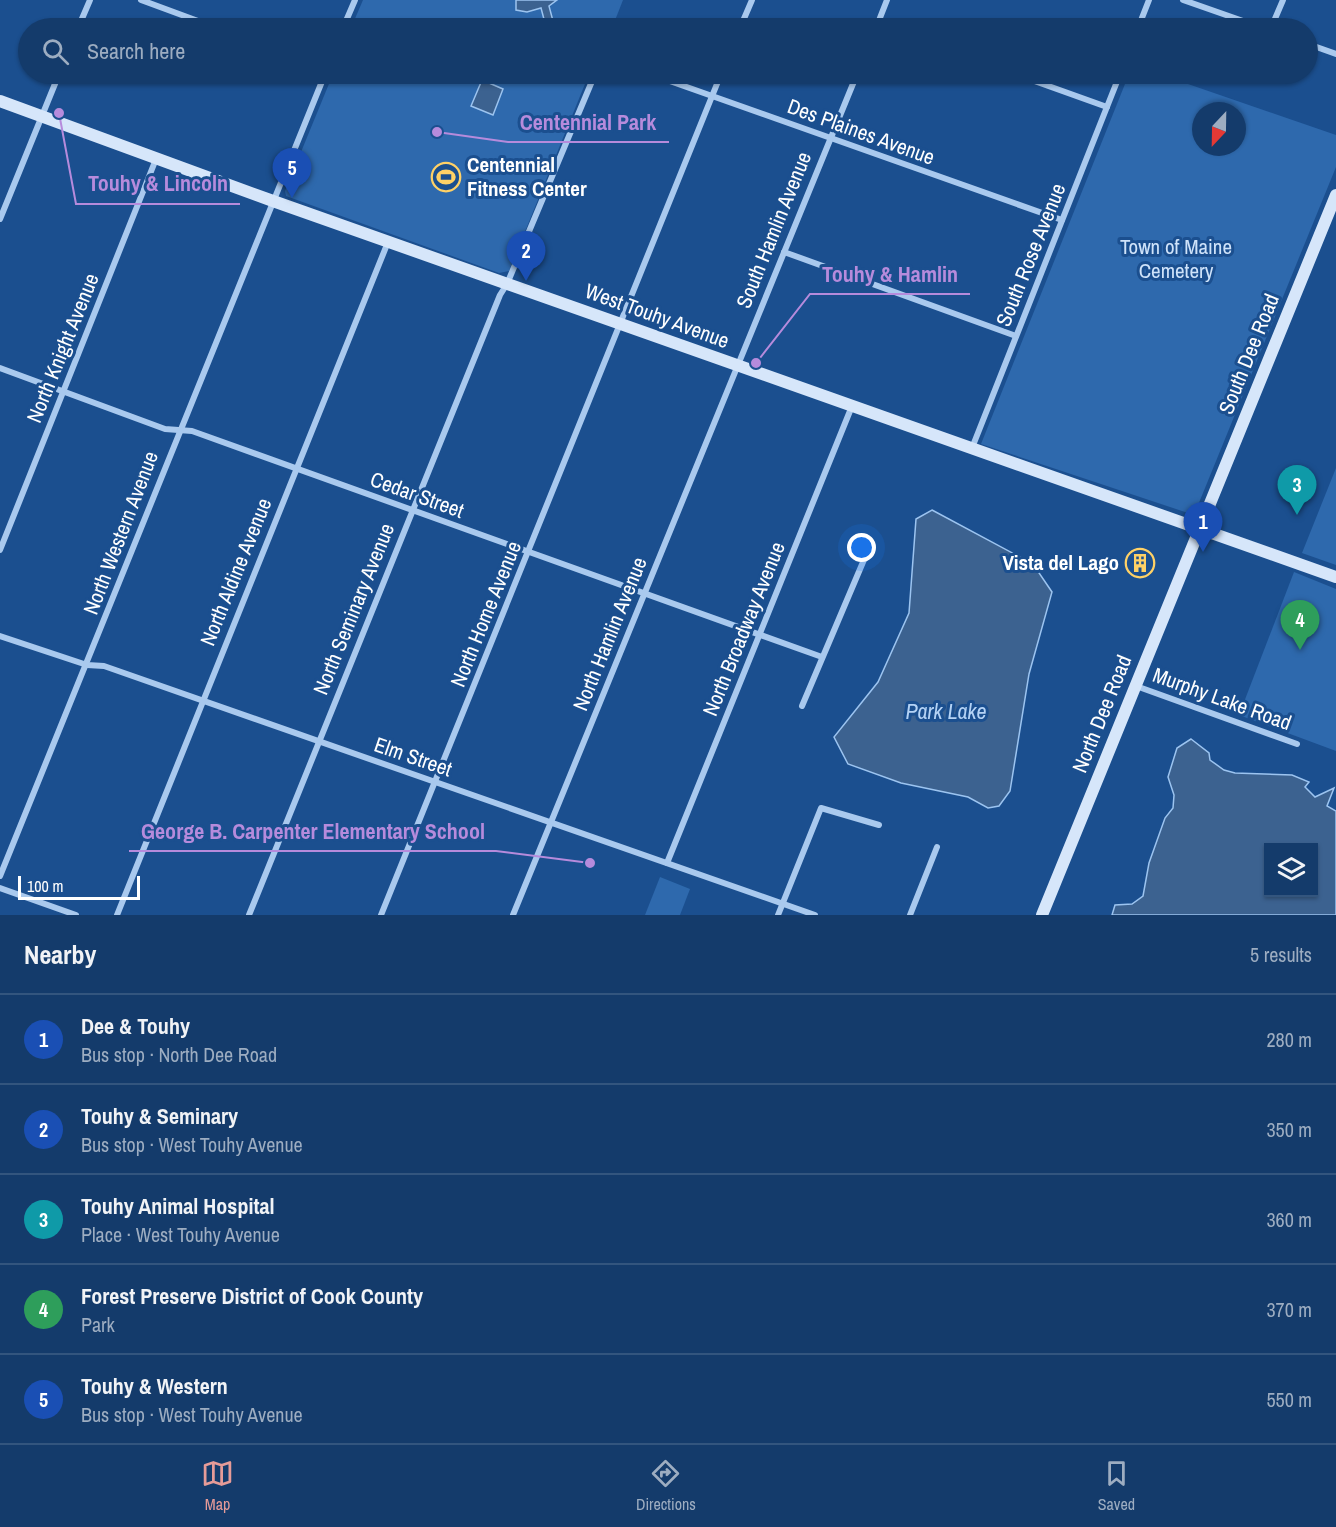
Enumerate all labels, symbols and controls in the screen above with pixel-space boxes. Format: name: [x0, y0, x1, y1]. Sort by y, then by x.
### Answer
search box: [18, 18, 1318, 84]
icon: search: [39, 35, 72, 68]
text: Search here: [87, 36, 185, 66]
street label: Des Plaines Avenue: [783, 91, 939, 172]
callout: Centennial Park: [508, 102, 669, 142]
north arrow: [1192, 102, 1246, 156]
text: Centennial Park: [520, 107, 657, 137]
street label: South Hamlin Avenue: [729, 147, 818, 312]
pin: 5: [272, 148, 312, 198]
place label: Centennial Fitness Center: [467, 150, 587, 203]
sports icon: Centennial Fitness Center: [430, 161, 462, 193]
callout: Touhy & Lincoln: [76, 164, 240, 204]
text: Touhy & Lincoln: [88, 168, 228, 198]
street label: South Rose Avenue: [989, 179, 1072, 331]
pin: 2: [506, 232, 546, 281]
park label: Town of Maine Cemetery: [1120, 232, 1232, 285]
callout: Touhy & Hamlin: [810, 254, 970, 294]
text: Touhy & Hamlin: [822, 259, 958, 289]
street label: North Knight Avenue: [19, 269, 106, 427]
street label: West Touhy Avenue: [581, 276, 733, 355]
street label: South Dee Road: [1211, 289, 1286, 418]
street label: North Western Avenue: [76, 447, 165, 619]
street label: Cedar Street: [366, 464, 468, 525]
pin: 3: [1278, 466, 1316, 515]
street label: North Aldine Avenue: [193, 494, 278, 650]
pin: 1: [1184, 502, 1222, 552]
street label: North Seminary Avenue: [306, 519, 401, 699]
your location: [847, 533, 876, 562]
street label: North Home Avenue: [443, 537, 528, 691]
street label: North Broadway Avenue: [695, 537, 792, 720]
building icon: Vista del Lago: [1124, 547, 1156, 579]
place label: Vista del Lago: [1003, 548, 1119, 577]
street label: North Hamlin Avenue: [565, 553, 654, 715]
pin: 4: [1280, 600, 1320, 650]
street label: North Dee Road: [1065, 651, 1138, 777]
street label: Murphy Lake Road: [1149, 660, 1295, 737]
water label: Park Lake: [905, 696, 987, 726]
street label: Elm Street: [370, 730, 456, 783]
callout: George B. Carpenter Elementary School: [129, 811, 496, 851]
text: George B. Carpenter Elementary School: [141, 816, 485, 846]
map controls: [1264, 843, 1318, 897]
button: layers: [1264, 843, 1318, 897]
scale bar: [18, 873, 140, 900]
text: 100 m: [27, 875, 63, 897]
text: Nearby: [24, 937, 96, 972]
text: 5 results: [1250, 941, 1312, 968]
text: Dee & Touhy: [81, 1011, 190, 1041]
text: 1: [39, 1026, 48, 1053]
text: 280 m: [1266, 1026, 1312, 1053]
text: Bus stop · North Dee Road: [81, 1041, 277, 1068]
text: Touhy & Seminary: [81, 1101, 238, 1131]
text: 2: [39, 1116, 48, 1143]
text: 350 m: [1266, 1116, 1312, 1143]
text: Bus stop · West Touhy Avenue: [81, 1131, 303, 1158]
text: Touhy Animal Hospital: [81, 1191, 275, 1221]
text: 3: [39, 1206, 48, 1233]
text: 360 m: [1266, 1206, 1312, 1233]
text: Place · West Touhy Avenue: [81, 1221, 280, 1248]
text: Forest Preserve District of Cook County: [81, 1281, 423, 1311]
text: 4: [39, 1296, 48, 1323]
text: 370 m: [1266, 1296, 1312, 1323]
text: Park: [81, 1311, 115, 1338]
text: Touhy & Western: [81, 1371, 228, 1401]
text: 5: [39, 1386, 48, 1413]
text: 550 m: [1266, 1386, 1312, 1413]
text: Bus stop · West Touhy Avenue: [81, 1401, 303, 1428]
tab: Map: [201, 1457, 234, 1515]
tab: Directions: [636, 1457, 696, 1515]
tab: Saved: [1098, 1457, 1135, 1515]

